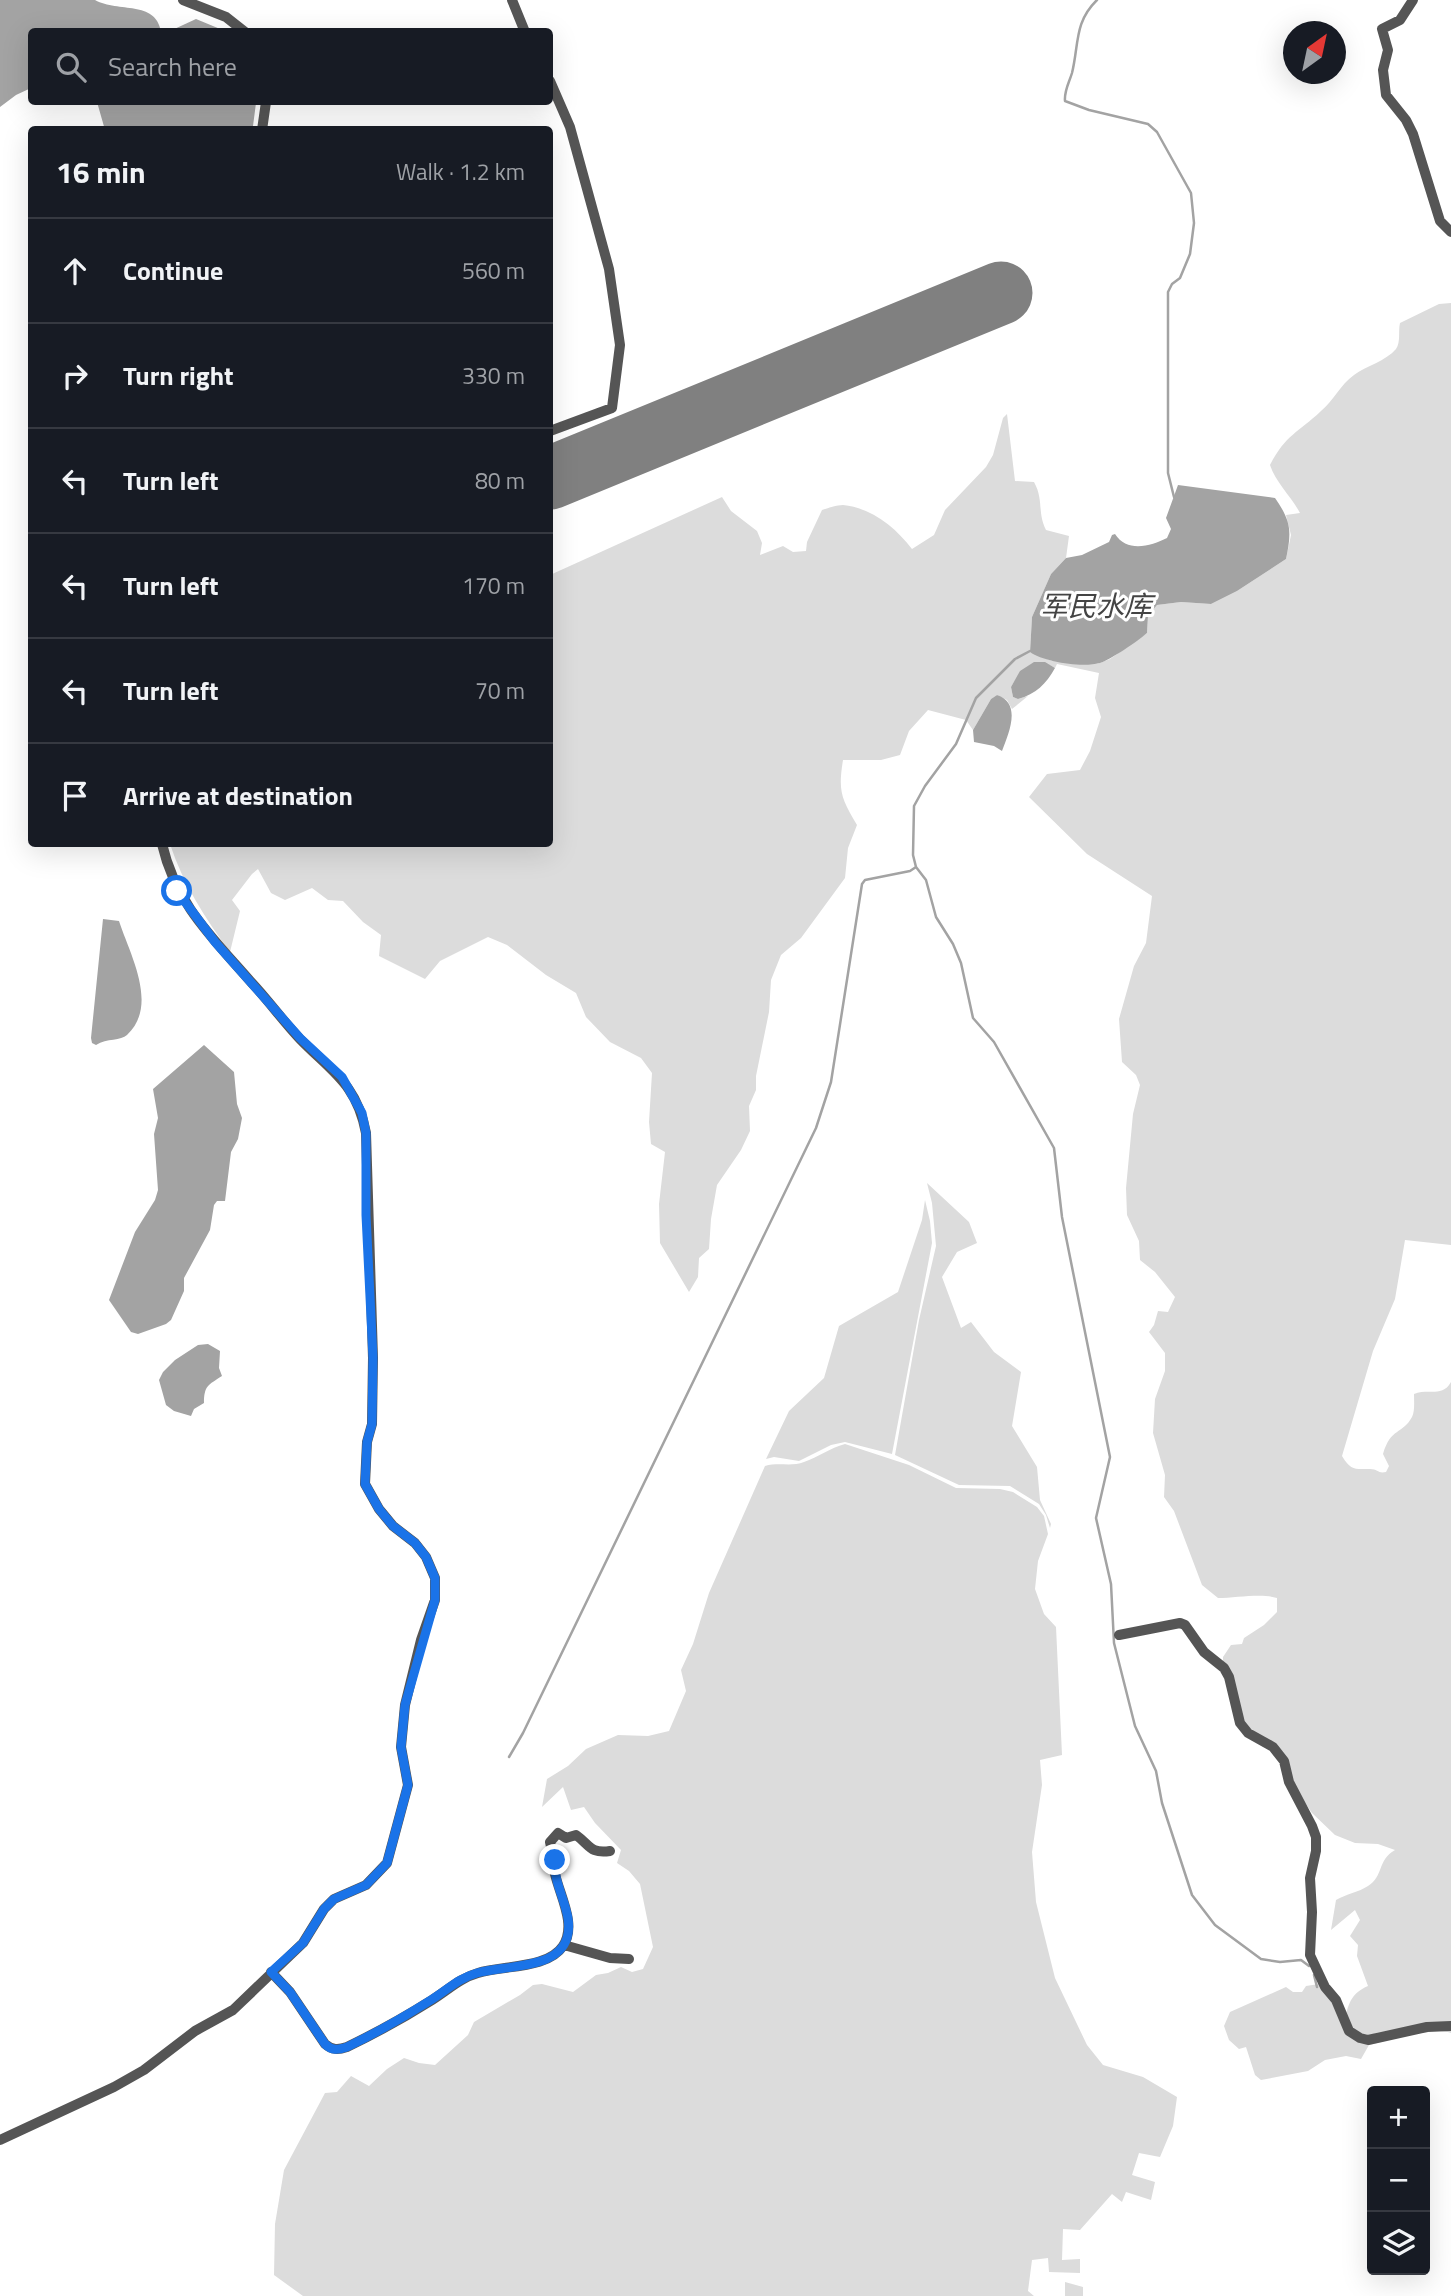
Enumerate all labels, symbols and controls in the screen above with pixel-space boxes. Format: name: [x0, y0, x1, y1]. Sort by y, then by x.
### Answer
north arrow: [1283, 21, 1346, 84]
search box: [28, 28, 553, 105]
text: Search here: [108, 47, 237, 86]
icon: search: [52, 48, 90, 86]
text: 16 min: [56, 149, 146, 195]
text: Walk · 1.2 km: [396, 154, 525, 189]
text: Continue: [123, 251, 223, 290]
icon: ahead: [56, 252, 94, 290]
text: 560 m: [462, 253, 525, 288]
text: Turn right: [123, 356, 234, 395]
icon: right: [56, 357, 94, 395]
text: 330 m: [462, 358, 525, 393]
text: Turn left: [123, 461, 218, 500]
icon: left: [56, 462, 94, 500]
text: 80 m: [475, 463, 525, 498]
text: Turn left: [123, 566, 218, 605]
icon: left: [56, 567, 94, 605]
text: 170 m: [462, 568, 525, 603]
water label: 军民水库: [1040, 584, 1156, 627]
text: Turn left: [123, 671, 218, 710]
icon: left: [56, 672, 94, 710]
text: 70 m: [475, 673, 525, 708]
text: Arrive at destination: [123, 776, 353, 815]
icon: arrive: [56, 777, 94, 815]
route start: [161, 875, 192, 906]
route end: [539, 1844, 570, 1875]
map controls: [1367, 2086, 1430, 2275]
button: +: [1367, 2086, 1430, 2149]
button: −: [1367, 2149, 1430, 2212]
button: layers: [1367, 2212, 1430, 2275]

